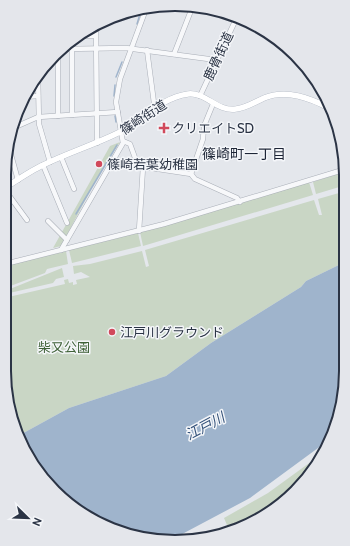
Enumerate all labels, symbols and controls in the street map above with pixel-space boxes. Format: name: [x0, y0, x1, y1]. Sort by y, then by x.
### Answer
street label: 鹿骨街道: [200, 29, 236, 83]
street label: 篠崎街道: [117, 96, 169, 138]
place label: クリエイトSD: [172, 120, 254, 136]
marker: クリエイトSD: [159, 123, 169, 133]
district label: 篠崎町一丁目: [202, 145, 286, 163]
place label: 篠崎若葉幼稚園: [107, 156, 198, 172]
marker: 篠崎若葉幼稚園: [94, 159, 104, 169]
place label: 江戸川グラウンド: [120, 324, 224, 340]
marker: 江戸川グラウンド: [107, 327, 117, 337]
park label: 柴又公園: [38, 339, 90, 355]
water label: 江戸川: [182, 407, 230, 444]
north arrow: [8, 498, 48, 538]
text: N: [29, 516, 45, 528]

